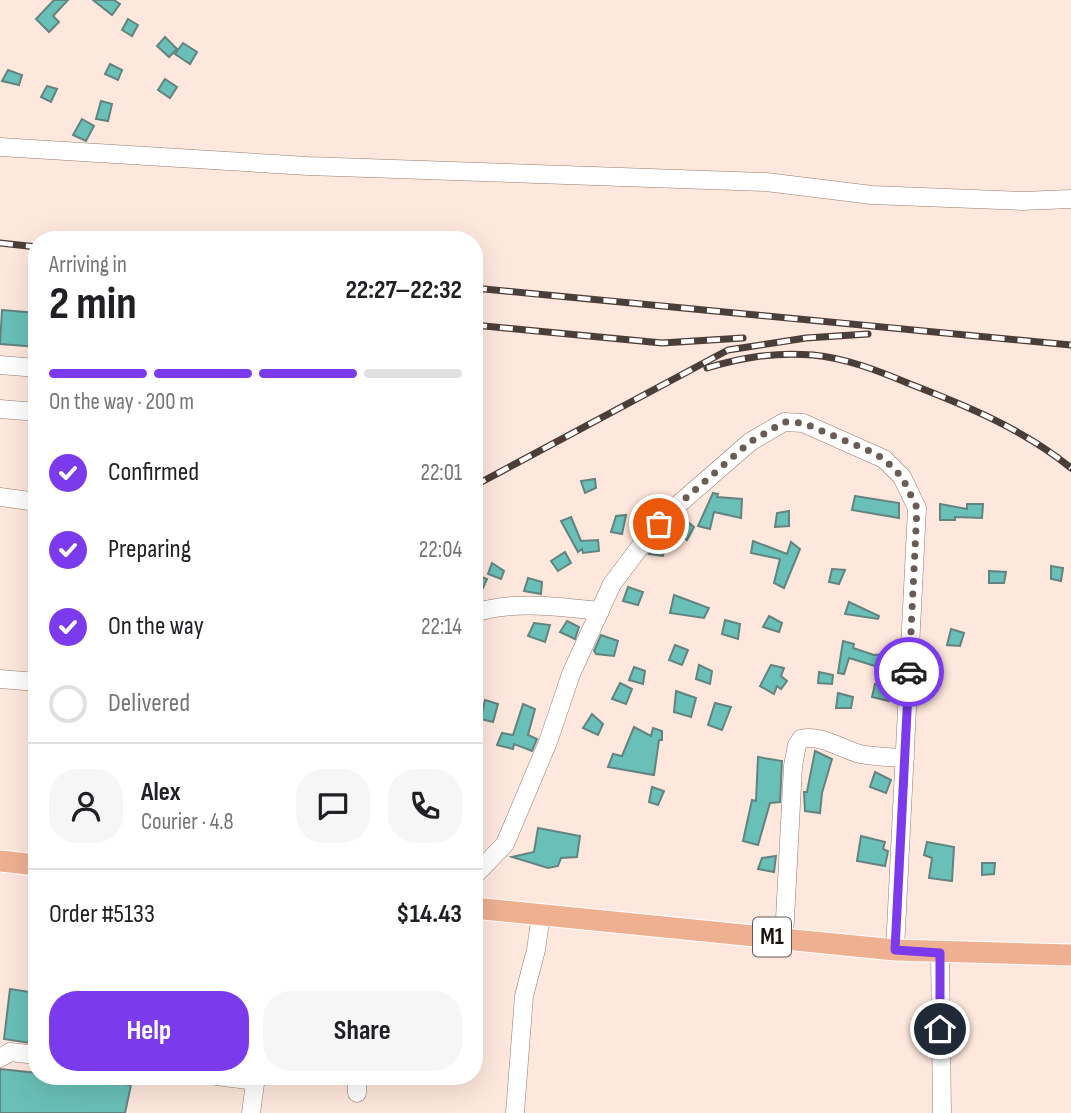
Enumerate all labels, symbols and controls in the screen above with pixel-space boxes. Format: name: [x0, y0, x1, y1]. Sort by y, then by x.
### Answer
text: Arriving in: [49, 251, 127, 279]
text: 22:27–22:32: [345, 275, 462, 306]
text: 2 min: [49, 277, 137, 332]
text: On the way · 200 m: [49, 388, 194, 416]
icon: check: [49, 454, 87, 492]
text: Confirmed: [108, 457, 199, 488]
text: 22:01: [420, 459, 462, 487]
pin: [629, 494, 689, 554]
icon: bag: [640, 505, 678, 543]
icon: check: [49, 531, 87, 569]
text: Preparing: [108, 534, 191, 565]
text: 22:04: [419, 536, 462, 564]
icon: check: [49, 608, 87, 646]
text: On the way: [108, 611, 204, 642]
text: 22:14: [421, 613, 462, 641]
courier: [874, 637, 944, 707]
icon: car: [890, 653, 928, 691]
text: Delivered: [108, 688, 190, 719]
button: person: [49, 769, 123, 843]
button: chat: [296, 769, 370, 843]
button: phone: [388, 769, 462, 843]
text: Alex: [141, 777, 181, 808]
text: Courier · 4.8: [141, 808, 234, 836]
text: Order #5133: [49, 899, 155, 930]
text: $14.43: [396, 899, 462, 930]
road number: M1: [753, 918, 791, 956]
button: Help: [49, 991, 249, 1071]
button: Share: [263, 991, 462, 1071]
pin: [910, 999, 970, 1059]
icon: home: [921, 1010, 959, 1048]

